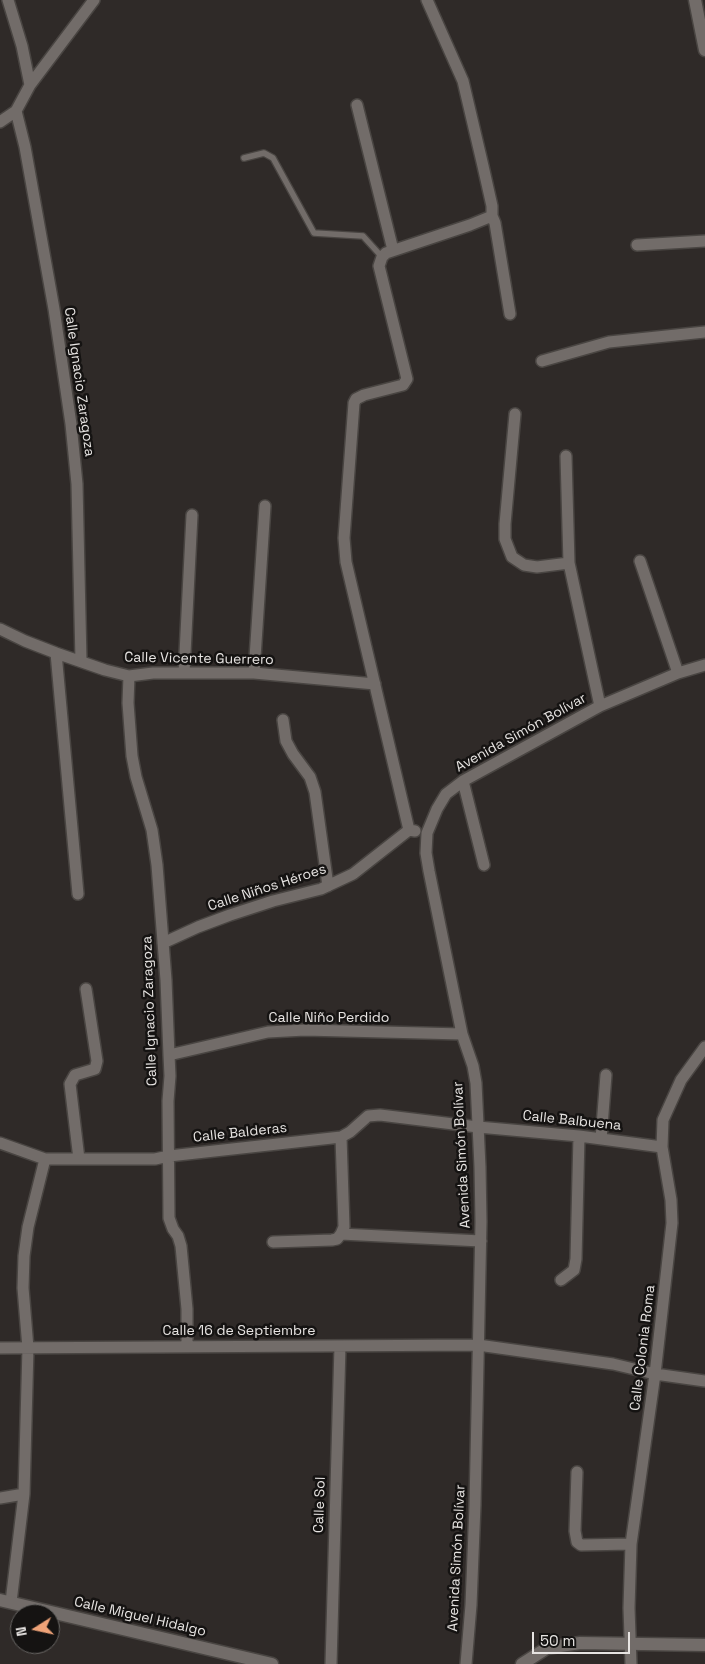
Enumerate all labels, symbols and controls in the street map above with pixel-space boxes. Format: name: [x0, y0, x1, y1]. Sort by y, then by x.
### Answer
street label: Calle Ignacio Zaragoza: [60, 306, 98, 458]
street label: Calle Vicente Guerrero: [124, 649, 274, 669]
street label: Avenida Simón Bolívar: [453, 690, 589, 776]
street label: Calle Niños Héroes: [206, 861, 328, 915]
street label: Calle Ignacio Zaragoza: [139, 936, 161, 1086]
street label: Calle Niño Perdido: [269, 1010, 389, 1026]
street label: Avenida Simón Bolívar: [450, 1081, 474, 1229]
street label: Calle Balbuena: [522, 1107, 622, 1135]
street label: Calle Balderas: [192, 1120, 288, 1146]
street label: Calle Colonia Roma: [627, 1284, 659, 1412]
street label: Calle 16 de Septiembre: [163, 1323, 315, 1339]
street label: Calle Sol: [311, 1477, 329, 1533]
street label: Avenida Simón Bolívar: [445, 1484, 469, 1632]
street label: Calle Miguel Hidalgo: [72, 1594, 208, 1640]
north arrow: [10, 1604, 60, 1654]
scale bar: [535, 1622, 632, 1654]
text: N: [12, 1625, 31, 1638]
text: 50 m: [540, 1631, 575, 1650]

